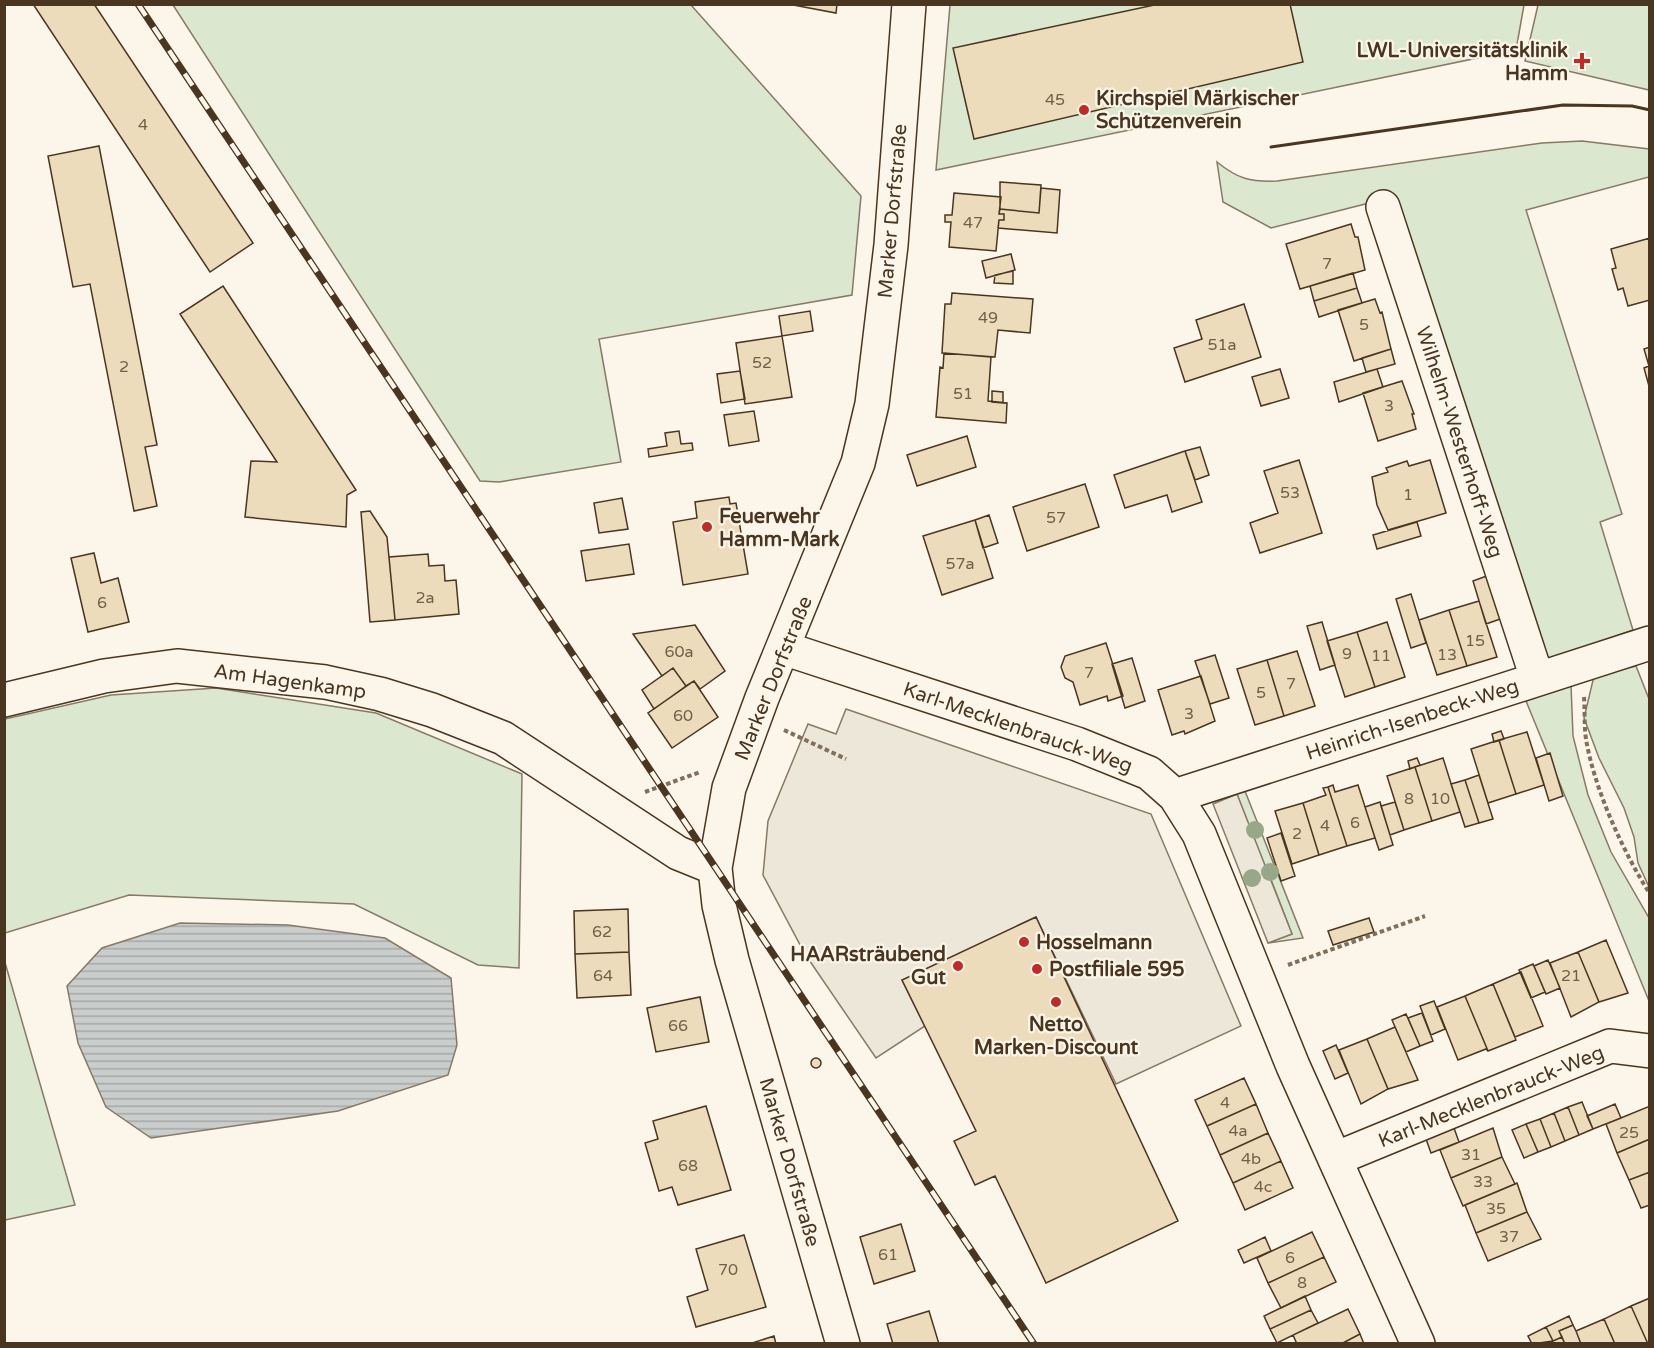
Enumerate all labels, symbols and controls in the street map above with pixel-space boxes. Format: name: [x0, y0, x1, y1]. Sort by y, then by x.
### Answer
place label: LWL-Universitätsklinik Hamm: [1357, 39, 1568, 86]
marker: LWL-Universitätsklinik Hamm: [1573, 52, 1591, 70]
place label: Kirchspiel Märkischer Schützenverein: [1096, 87, 1299, 134]
house number: 45: [1045, 90, 1065, 110]
marker: Kirchspiel Märkischer Schützenverein: [1077, 103, 1091, 117]
house number: 4: [138, 115, 148, 135]
street label: Marker Dorfstraße: [873, 123, 913, 299]
house number: 47: [963, 213, 983, 233]
house number: 7: [1322, 254, 1332, 274]
house number: 49: [978, 308, 998, 328]
house number: 5: [1359, 315, 1369, 335]
street label: Wilhelm-Westerhoff-Weg: [1410, 323, 1508, 561]
house number: 51a: [1207, 335, 1237, 355]
house number: 52: [752, 353, 772, 373]
house number: 2: [119, 357, 129, 377]
house number: 51: [953, 384, 973, 404]
house number: 3: [1384, 396, 1394, 416]
house number: 53: [1280, 483, 1300, 503]
house number: 1: [1403, 485, 1413, 505]
place label: Feuerwehr Hamm-Mark: [719, 505, 839, 552]
house number: 57: [1046, 508, 1066, 528]
marker: Feuerwehr Hamm-Mark: [700, 520, 714, 534]
house number: 57a: [945, 554, 975, 574]
house number: 2a: [415, 588, 435, 608]
house number: 6: [97, 593, 107, 613]
street label: Marker Dorfstraße: [730, 593, 818, 764]
house number: 15: [1465, 631, 1485, 651]
house number: 60a: [664, 642, 694, 662]
house number: 9: [1342, 644, 1352, 664]
house number: 13: [1437, 645, 1457, 665]
house number: 11: [1371, 646, 1391, 666]
street label: Am Hagenkamp: [212, 659, 368, 705]
house number: 7: [1084, 663, 1094, 683]
house number: 7: [1286, 674, 1296, 694]
street label: Heinrich-Isenbeck-Weg: [1303, 674, 1522, 766]
street label: Karl-Mecklenbrauck-Weg: [900, 677, 1136, 779]
house number: 5: [1256, 683, 1266, 703]
house number: 3: [1184, 704, 1194, 724]
house number: 60: [673, 706, 693, 726]
house number: 8: [1404, 789, 1414, 809]
house number: 10: [1430, 789, 1450, 809]
house number: 6: [1350, 813, 1360, 833]
house number: 4: [1320, 816, 1330, 836]
house number: 2: [1292, 824, 1302, 844]
house number: 62: [592, 922, 612, 942]
place label: Hosselmann: [1036, 931, 1152, 955]
marker: Hosselmann: [1017, 935, 1031, 949]
place label: HAARsträubend Gut: [790, 943, 946, 990]
place label: Postfiliale 595: [1049, 958, 1185, 982]
marker: HAARsträubend Gut: [951, 959, 965, 973]
marker: Postfiliale 595: [1030, 962, 1044, 976]
house number: 64: [593, 966, 613, 986]
house number: 21: [1561, 966, 1581, 986]
marker: Netto Marken-Discount: [1049, 995, 1063, 1009]
place label: Netto Marken-Discount: [974, 1013, 1139, 1060]
house number: 66: [668, 1016, 688, 1036]
street label: Karl-Mecklenbrauck-Weg: [1375, 1041, 1608, 1153]
street label: Marker Dorfstraße: [753, 1075, 825, 1250]
house number: 4: [1220, 1093, 1230, 1113]
house number: 4a: [1228, 1121, 1248, 1141]
house number: 25: [1619, 1123, 1639, 1143]
house number: 31: [1461, 1145, 1481, 1165]
house number: 4b: [1241, 1149, 1261, 1169]
house number: 68: [678, 1156, 698, 1176]
house number: 33: [1473, 1172, 1493, 1192]
house number: 4c: [1254, 1177, 1272, 1197]
house number: 35: [1486, 1199, 1506, 1219]
house number: 37: [1499, 1227, 1519, 1247]
house number: 61: [878, 1245, 898, 1265]
house number: 6: [1285, 1248, 1295, 1268]
house number: 70: [718, 1260, 738, 1280]
house number: 8: [1297, 1273, 1307, 1293]

